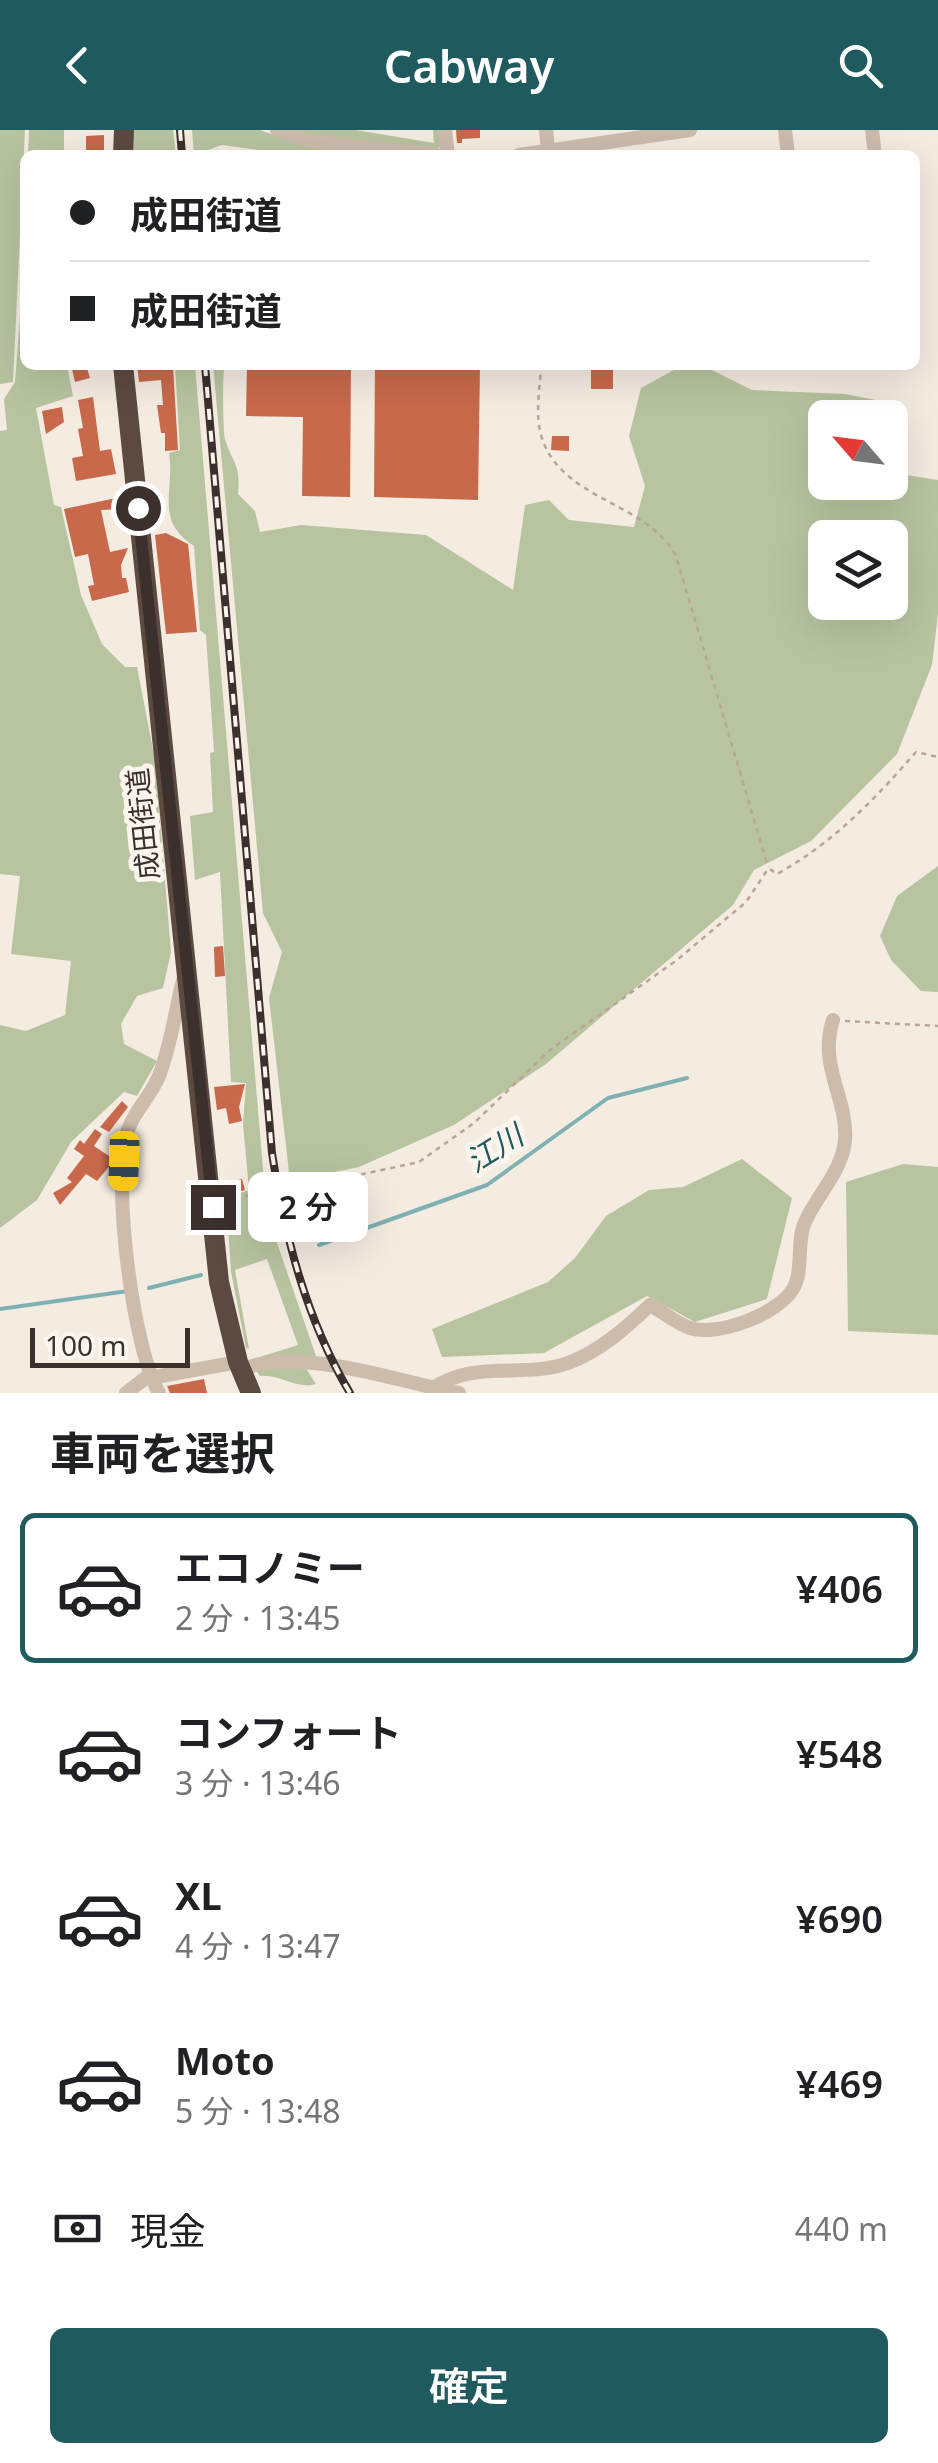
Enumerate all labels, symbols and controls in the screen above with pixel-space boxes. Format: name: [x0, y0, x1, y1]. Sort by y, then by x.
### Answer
text: Cabway: [384, 35, 554, 96]
icon: back: [50, 38, 105, 93]
icon: search: [833, 38, 888, 93]
text: 成田街道: [130, 188, 282, 240]
text: 成田街道: [130, 284, 282, 336]
north arrow: [808, 400, 908, 500]
map controls: [808, 400, 908, 620]
route start: [116, 486, 161, 531]
button: layers: [808, 520, 908, 620]
street label: 成田街道: [117, 766, 167, 882]
water label: 江川: [458, 1113, 533, 1181]
car: [108, 1130, 140, 1192]
callout: 2 分: [248, 1172, 368, 1242]
route end: [191, 1185, 236, 1230]
text: 2 分: [279, 1185, 337, 1228]
scale bar: [30, 1323, 190, 1368]
text: 100 m: [45, 1326, 127, 1364]
text: 車両を選択: [50, 1422, 275, 1483]
text: エコノミー: [175, 1541, 365, 1593]
icon: car: [55, 1543, 145, 1633]
text: ¥406: [796, 1562, 883, 1614]
text: 2 分 · 13:45: [175, 1596, 341, 1639]
text: コンフォート: [175, 1706, 402, 1758]
icon: car: [55, 1708, 145, 1798]
text: ¥548: [796, 1727, 883, 1779]
text: 3 分 · 13:46: [175, 1761, 341, 1804]
text: XL: [175, 1869, 222, 1921]
icon: car: [55, 1873, 145, 1963]
text: ¥690: [796, 1892, 883, 1944]
text: 4 分 · 13:47: [175, 1924, 341, 1967]
text: Moto: [175, 2034, 275, 2086]
icon: car: [55, 2038, 145, 2128]
text: ¥469: [796, 2057, 883, 2109]
text: 5 分 · 13:48: [175, 2089, 341, 2132]
icon: cash: [50, 2201, 105, 2256]
text: 現金: [130, 2204, 206, 2256]
text: 440 m: [795, 2207, 888, 2250]
button: 確定: [50, 2328, 888, 2443]

